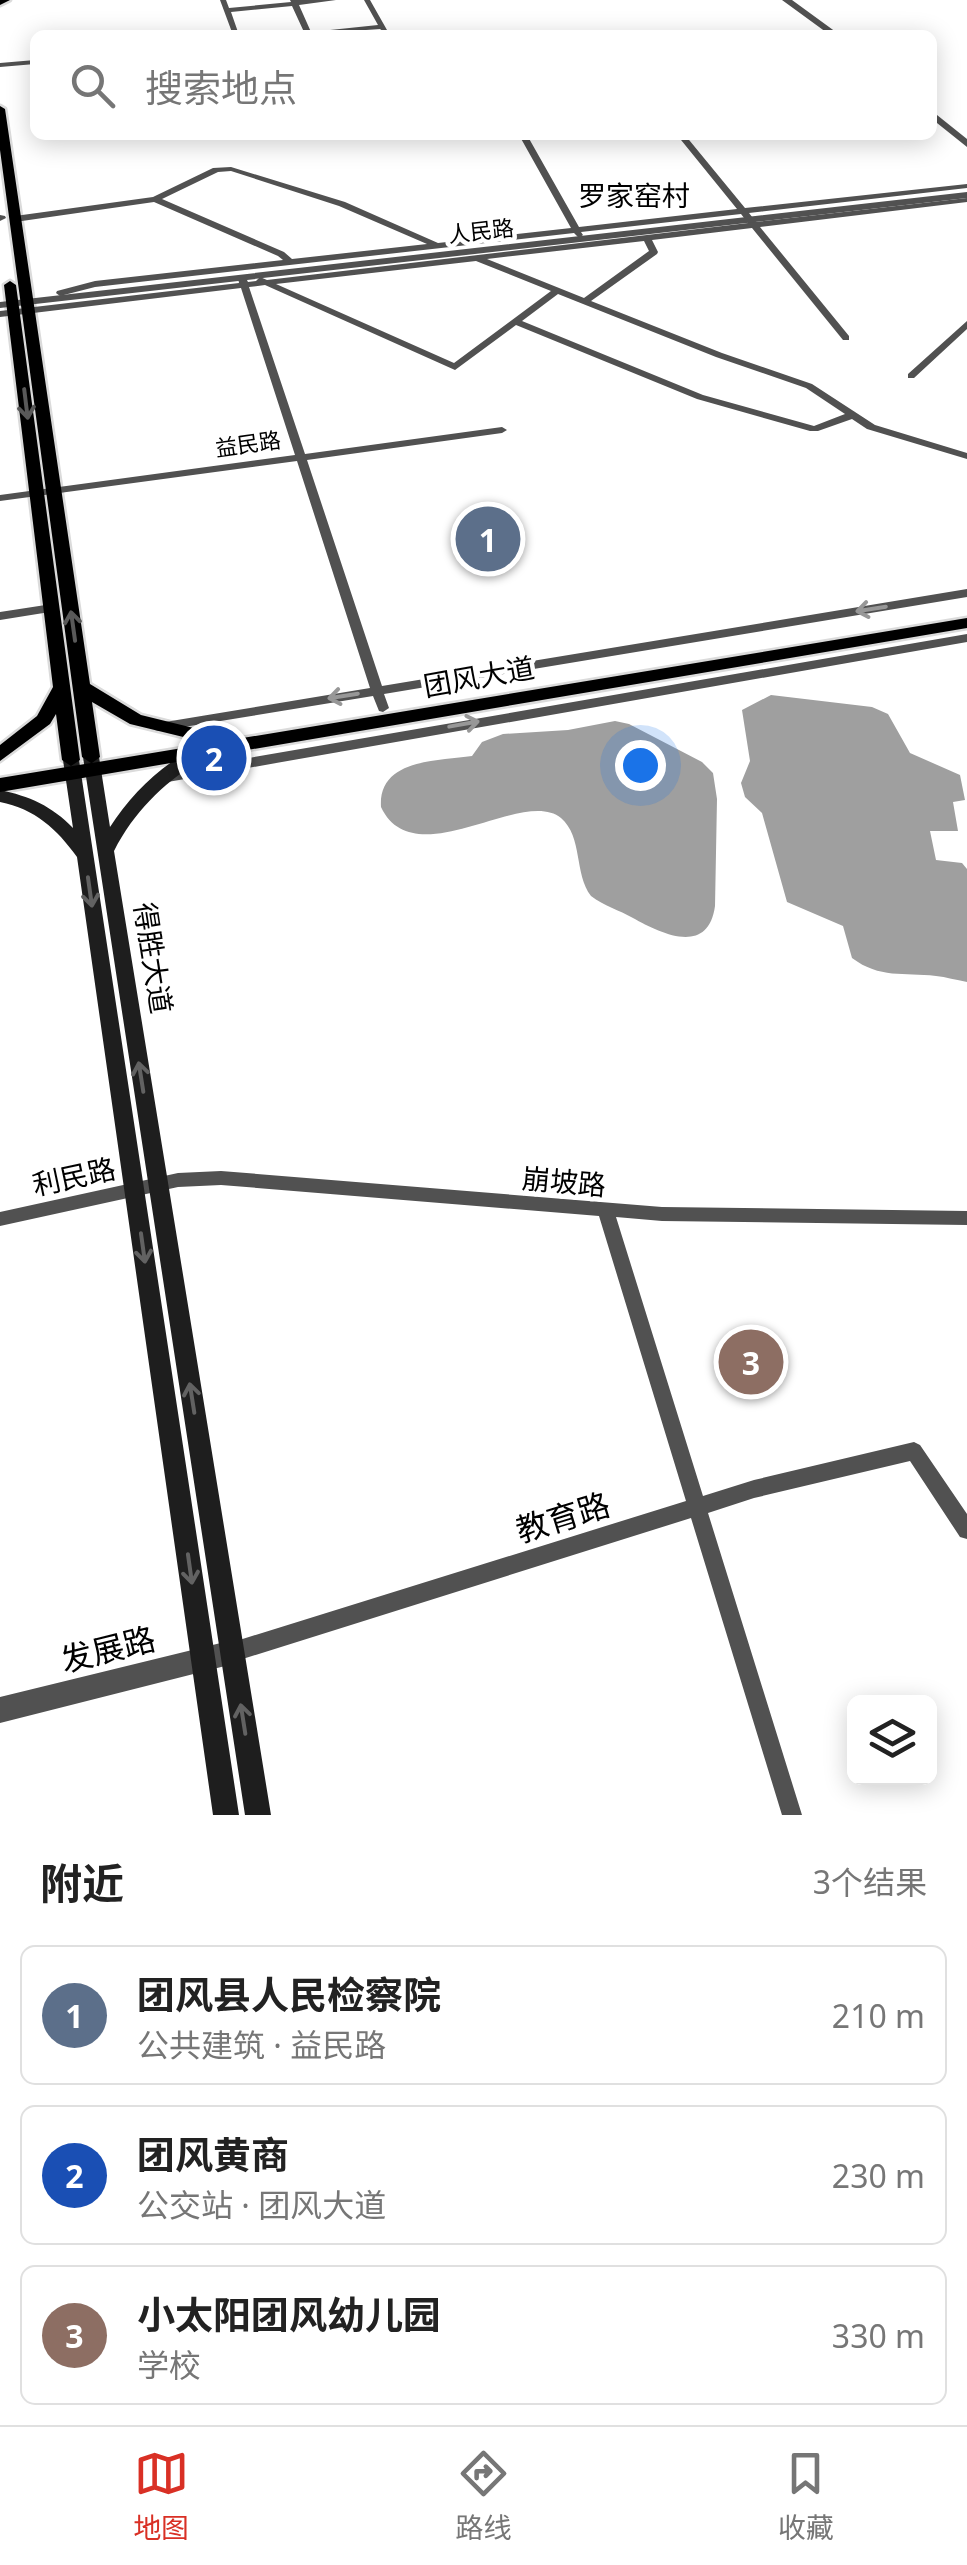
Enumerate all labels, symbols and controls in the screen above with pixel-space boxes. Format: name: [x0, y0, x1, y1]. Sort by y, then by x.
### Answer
search box: [30, 30, 937, 140]
icon: search: [65, 58, 120, 113]
text: 搜索地点: [145, 61, 297, 113]
district label: 罗家窑村: [578, 176, 690, 214]
street label: 人民路: [447, 212, 515, 248]
one-way arrow: [17, 388, 35, 420]
street label: 益民路: [213, 424, 283, 462]
pin: 1: [456, 502, 520, 576]
one-way arrow: [855, 600, 888, 619]
one-way arrow: [63, 610, 81, 642]
street label: 团风大道: [420, 648, 537, 704]
one-way arrow: [327, 687, 360, 706]
one-way arrow: [447, 714, 479, 733]
pin: 2: [182, 720, 246, 796]
your location: [615, 740, 666, 791]
one-way arrow: [82, 875, 100, 907]
street label: 得胜大道: [126, 900, 182, 1016]
one-way arrow: [132, 1061, 150, 1093]
street label: 利民路: [29, 1149, 119, 1203]
street label: 崩坡路: [521, 1158, 608, 1204]
one-way arrow: [134, 1231, 152, 1263]
pin: 3: [718, 1324, 784, 1400]
one-way arrow: [182, 1382, 201, 1414]
street label: 教育路: [510, 1482, 615, 1551]
one-way arrow: [181, 1553, 199, 1585]
street label: 发展路: [56, 1616, 159, 1681]
map controls: [847, 1695, 937, 1785]
button: layers: [847, 1695, 937, 1785]
one-way arrow: [233, 1703, 252, 1735]
text: 附近: [40, 1854, 124, 1911]
text: 3个结果: [813, 1860, 927, 1903]
text: 团风县人民检察院: [137, 1968, 441, 2020]
text: 1: [65, 1994, 84, 2037]
text: 210 m: [832, 1994, 925, 2037]
text: 公共建筑 · 益民路: [137, 2023, 386, 2066]
text: 团风黄商: [137, 2128, 289, 2180]
text: 2: [65, 2154, 84, 2197]
text: 230 m: [832, 2154, 925, 2197]
text: 公交站 · 团风大道: [137, 2183, 386, 2226]
text: 小太阳团风幼儿园: [137, 2288, 441, 2340]
text: 3: [65, 2314, 84, 2357]
text: 330 m: [832, 2314, 925, 2357]
text: 学校: [137, 2343, 201, 2386]
tab: 地图: [133, 2446, 189, 2546]
tab: 路线: [455, 2446, 512, 2546]
tab: 收藏: [778, 2446, 834, 2546]

